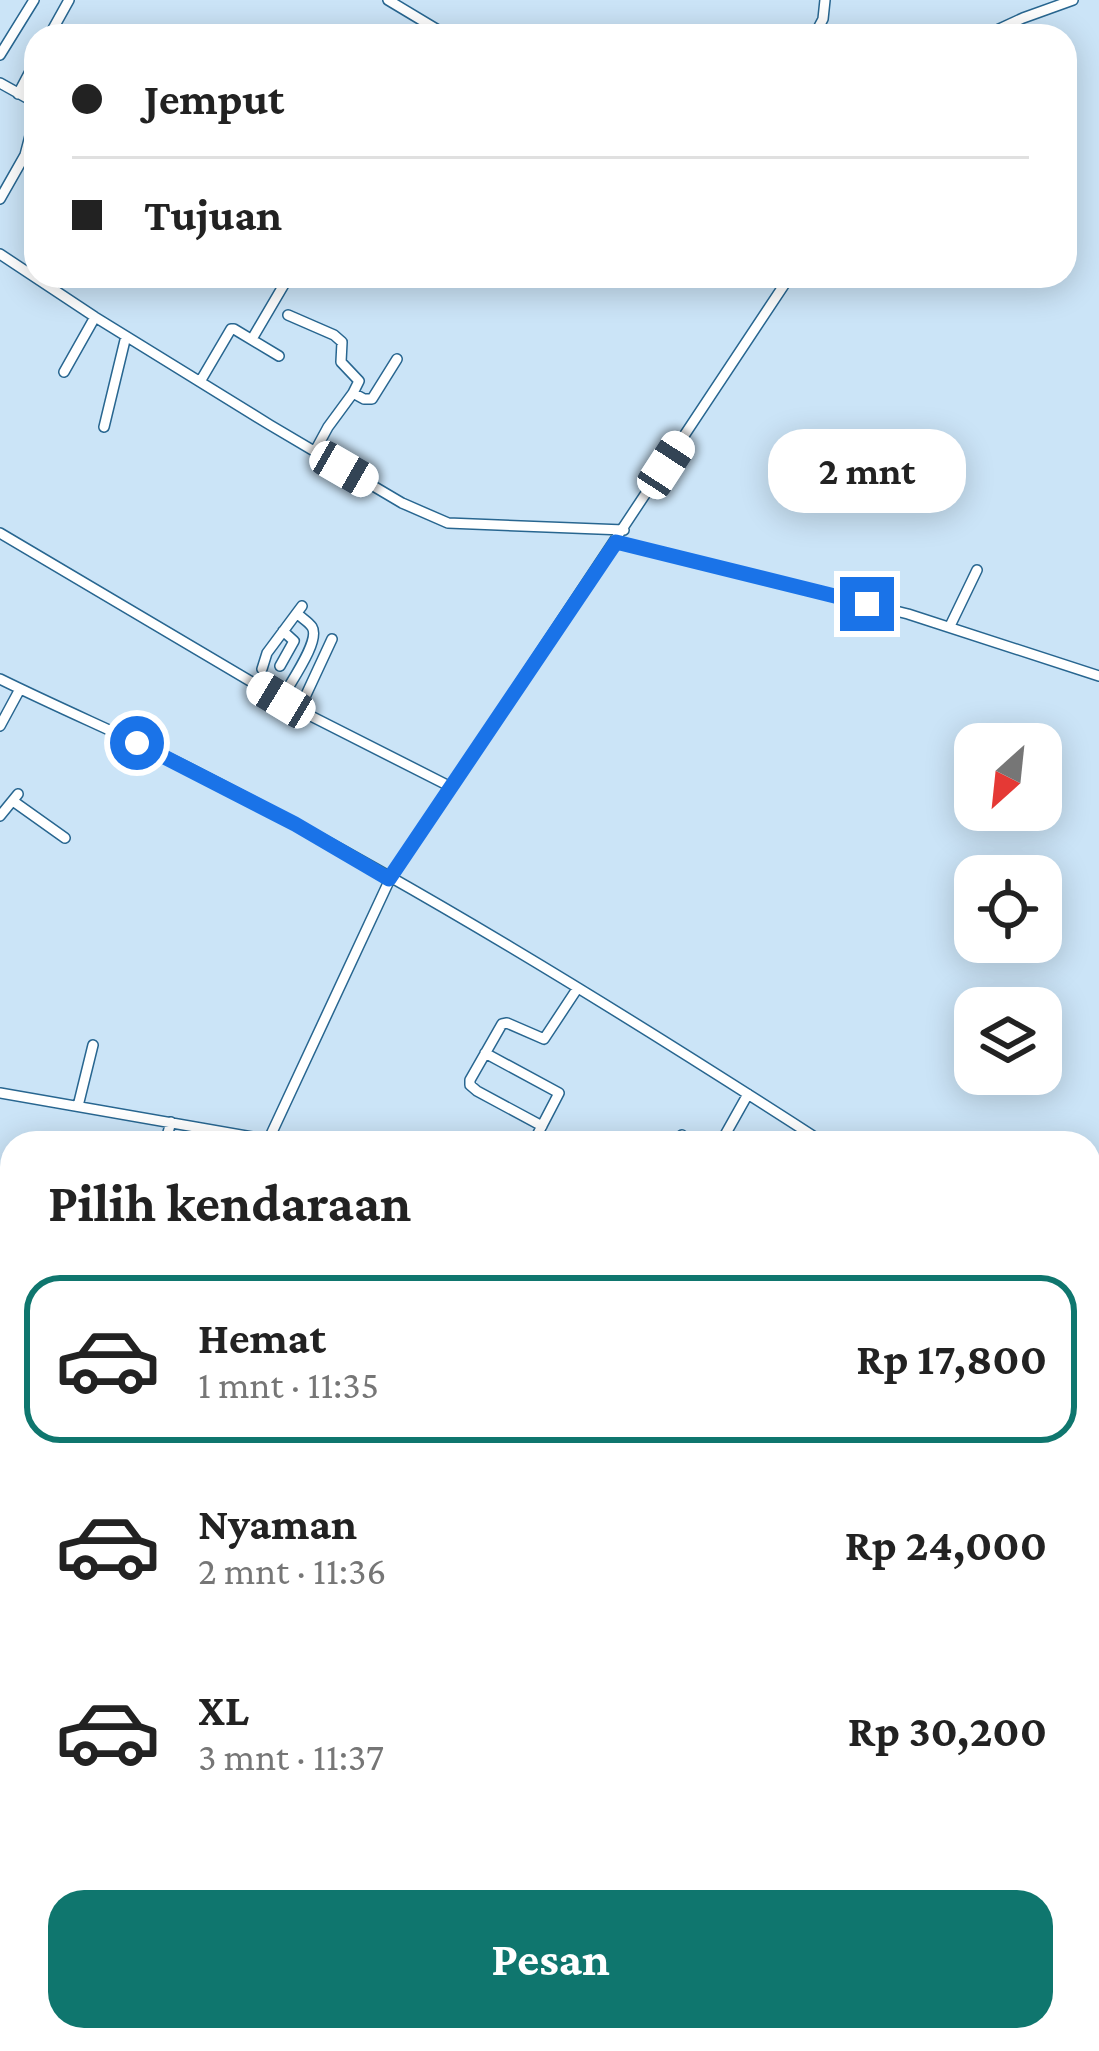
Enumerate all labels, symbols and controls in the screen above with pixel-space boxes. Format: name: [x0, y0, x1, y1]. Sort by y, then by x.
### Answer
text: Jemput: [144, 74, 284, 124]
text: Tujuan: [144, 190, 282, 240]
car: [631, 425, 701, 505]
callout: 2 mnt: [768, 430, 966, 514]
car: [304, 435, 384, 503]
text: 2 mnt: [819, 449, 915, 492]
route end: [840, 577, 894, 631]
car: [241, 666, 321, 734]
route start: [110, 716, 164, 770]
north arrow: [954, 723, 1062, 831]
map controls: [954, 723, 1062, 1095]
button: locate: [954, 855, 1062, 963]
button: layers: [954, 987, 1062, 1095]
text: Pilih kendaraan: [48, 1173, 411, 1233]
icon: car: [54, 1305, 162, 1413]
text: Hemat: [198, 1313, 326, 1363]
text: Rp 17,800: [856, 1334, 1047, 1384]
text: 1 mnt · 11:35: [198, 1363, 379, 1406]
icon: car: [54, 1491, 162, 1599]
text: Nyaman: [198, 1499, 357, 1549]
text: Rp 24,000: [845, 1520, 1047, 1570]
text: 2 mnt · 11:36: [198, 1549, 386, 1592]
icon: car: [54, 1677, 162, 1785]
text: XL: [198, 1685, 249, 1735]
text: Rp 30,200: [848, 1706, 1047, 1756]
text: 3 mnt · 11:37: [198, 1735, 384, 1778]
button: Pesan: [48, 1890, 1053, 2028]

